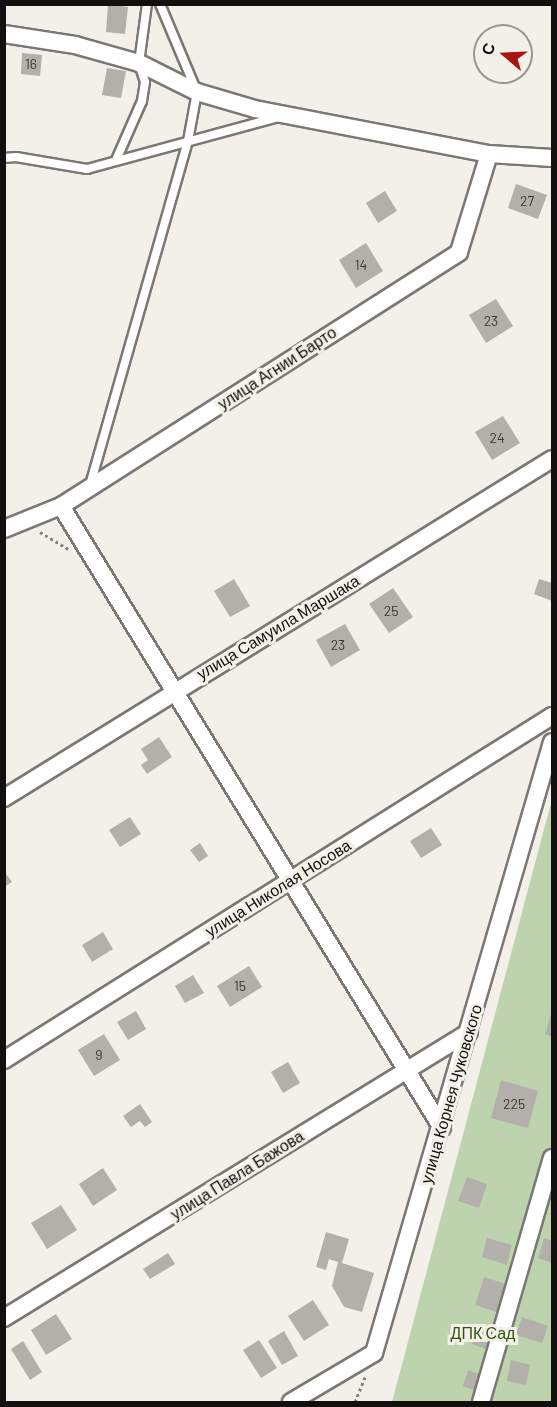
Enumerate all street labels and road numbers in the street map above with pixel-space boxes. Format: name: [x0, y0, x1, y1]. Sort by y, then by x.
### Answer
street label: улица Агнии Барто: [214, 322, 340, 414]
street label: улица Самуила Маршака: [193, 571, 363, 683]
street label: улица Николая Носова: [202, 835, 354, 941]
street label: улица Корнея Чуковского: [416, 1002, 486, 1186]
street label: улица Павла Бажова: [167, 1126, 307, 1224]

